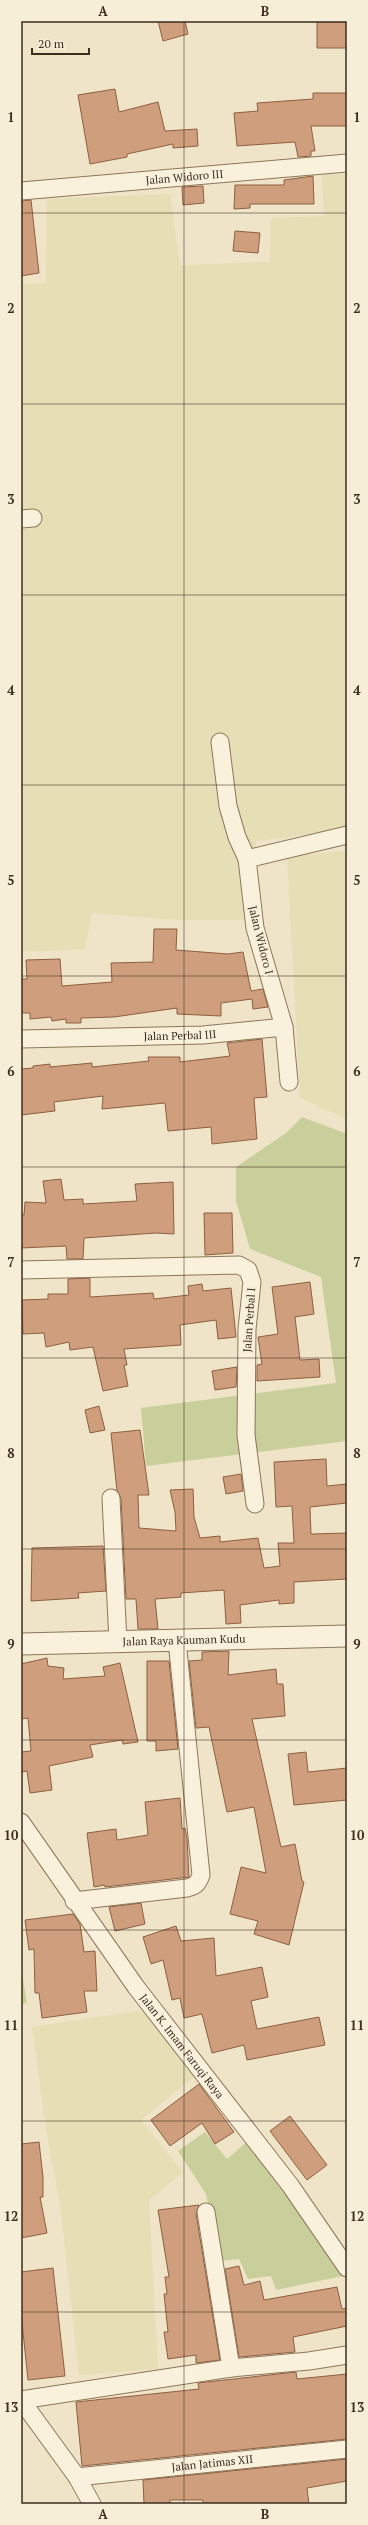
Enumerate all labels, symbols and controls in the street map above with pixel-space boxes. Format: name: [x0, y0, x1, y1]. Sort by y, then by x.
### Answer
text: A: [98, 2, 108, 20]
text: B: [261, 2, 269, 20]
scale bar: [32, 30, 89, 56]
text: 20 m: [38, 36, 65, 51]
text: 1: [7, 108, 15, 126]
text: 1: [353, 108, 361, 126]
street label: Jalan Widoro III: [145, 167, 224, 187]
text: 2: [7, 299, 15, 317]
text: 2: [353, 299, 361, 317]
text: 3: [7, 490, 15, 508]
text: 3: [353, 490, 361, 508]
text: 4: [7, 681, 15, 699]
text: 4: [353, 681, 361, 699]
text: 5: [7, 871, 15, 889]
text: 5: [353, 871, 361, 889]
street label: Jalan Widoro I: [246, 904, 276, 976]
street label: Jalan Perbal III: [143, 1027, 217, 1043]
text: 6: [7, 1062, 15, 1080]
text: 6: [353, 1062, 361, 1080]
text: 7: [7, 1253, 15, 1271]
text: 7: [353, 1253, 361, 1271]
street label: Jalan Perbal I: [240, 1287, 258, 1353]
text: 8: [7, 1444, 15, 1462]
text: 8: [353, 1444, 361, 1462]
street label: Jalan Raya Kauman Kudu: [122, 1631, 246, 1649]
text: 9: [7, 1635, 15, 1653]
text: 9: [353, 1635, 361, 1653]
text: 10: [4, 1826, 19, 1844]
text: 10: [350, 1826, 365, 1844]
street label: Jalan K. Imam Faruqi Raya: [137, 1991, 227, 2102]
text: 11: [4, 2016, 18, 2034]
text: 11: [350, 2016, 364, 2034]
text: 12: [4, 2207, 18, 2225]
text: 12: [350, 2207, 364, 2225]
text: 13: [4, 2398, 18, 2416]
text: 13: [350, 2398, 364, 2416]
street label: Jalan Jatimas XII: [171, 2452, 254, 2474]
text: A: [98, 2505, 108, 2523]
text: B: [261, 2505, 269, 2523]

